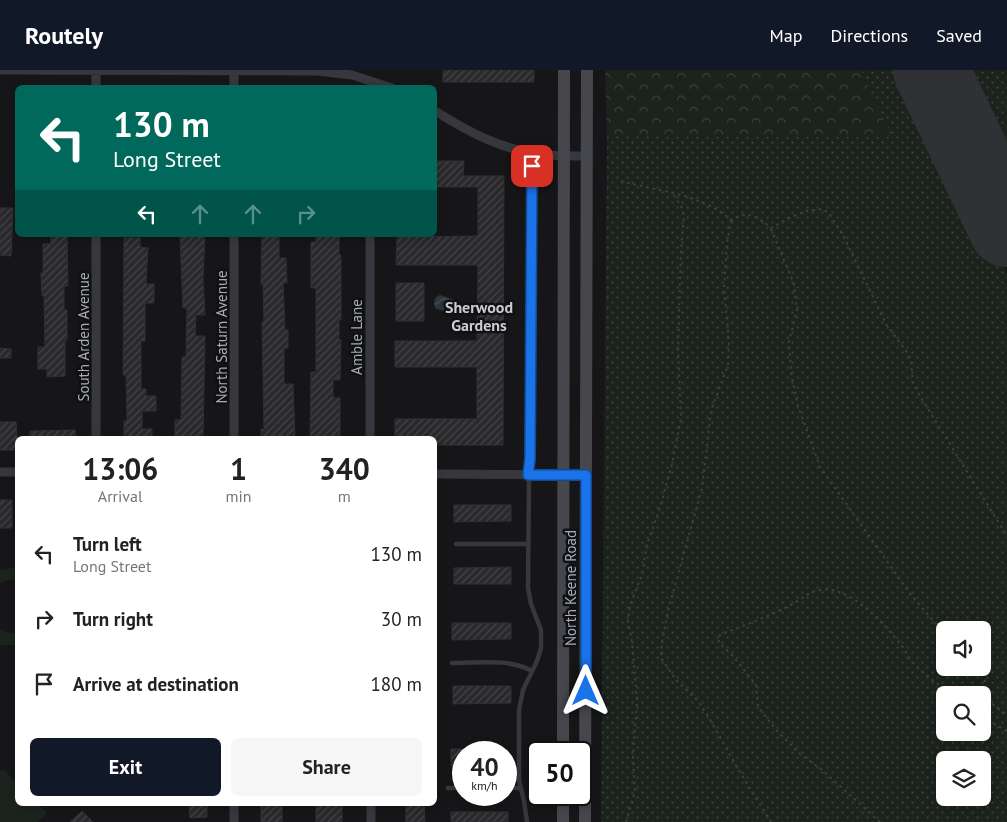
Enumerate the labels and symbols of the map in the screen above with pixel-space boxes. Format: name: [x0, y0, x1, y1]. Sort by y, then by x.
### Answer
pin: [511, 145, 553, 187]
street label: North Saturn Avenue: [212, 270, 231, 404]
street label: South Arden Avenue: [74, 272, 93, 402]
district label: Sherwood Gardens: [445, 297, 513, 335]
street label: Amble Lane: [347, 299, 366, 375]
street label: North Keene Road: [561, 530, 580, 646]
position arrow: [559, 664, 611, 716]
speed limit sign: 50: [527, 741, 592, 806]

